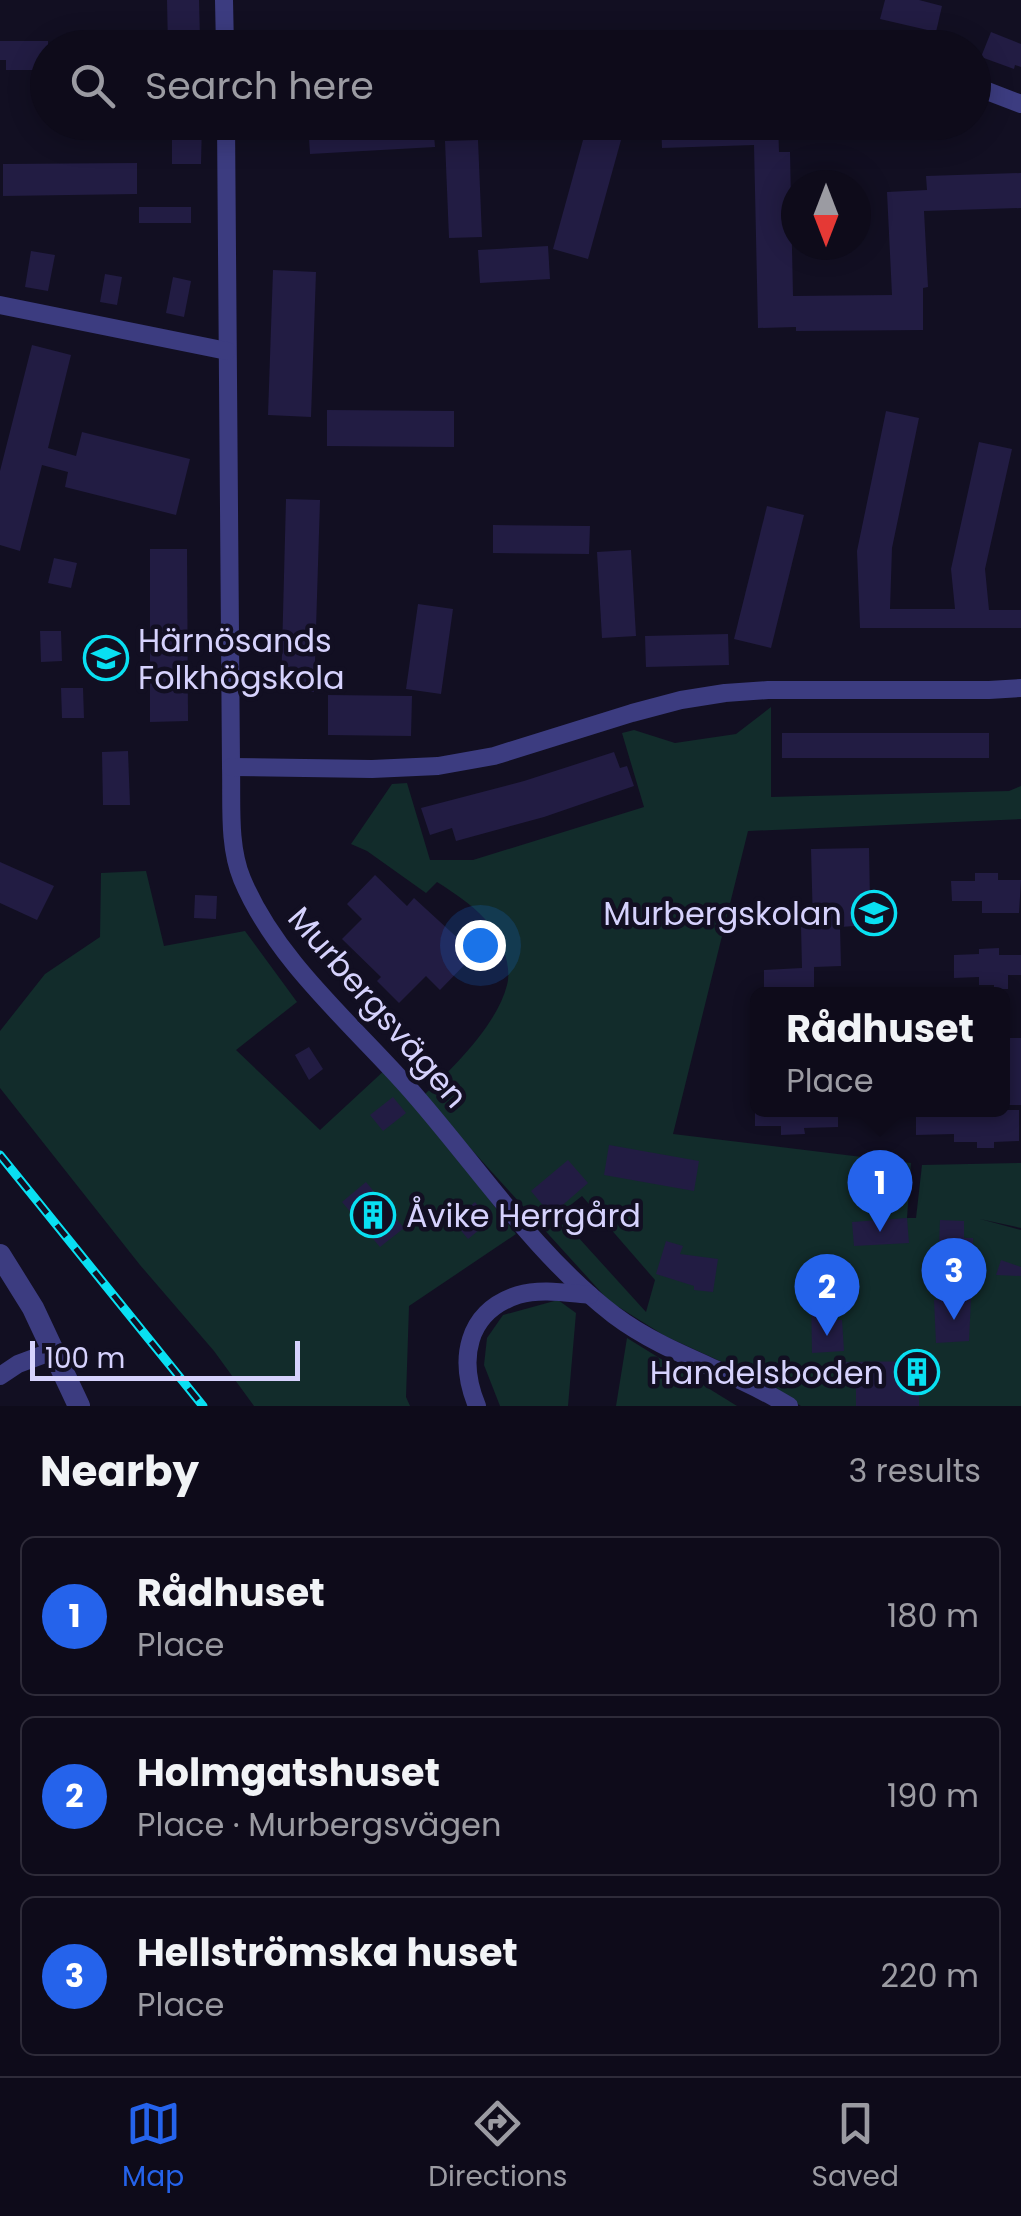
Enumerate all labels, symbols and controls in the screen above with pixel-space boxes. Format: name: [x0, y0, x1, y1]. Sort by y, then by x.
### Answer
search box: [30, 30, 991, 140]
icon: search: [65, 58, 120, 113]
text: Search here: [145, 59, 374, 112]
north arrow: [781, 170, 871, 260]
place label: Härnösands Folkhögskola: [138, 618, 345, 700]
school or university icon: Härnösands Folkhögskola: [83, 635, 129, 681]
school or university icon: Murbergskolan: [851, 890, 897, 936]
place label: Murbergskolan: [603, 891, 842, 936]
street label: Murbergsvägen: [278, 897, 478, 1117]
your location: [455, 920, 506, 971]
popup: [750, 987, 1010, 1117]
text: Rådhuset: [786, 1002, 974, 1055]
text: Place: [786, 1058, 873, 1103]
pin: 1: [848, 1150, 912, 1232]
building icon: Åvike Herrgård: [350, 1192, 396, 1238]
place label: Åvike Herrgård: [406, 1193, 641, 1238]
pin: 3: [922, 1238, 986, 1320]
pin: 2: [794, 1254, 860, 1336]
scale bar: [30, 1336, 300, 1380]
text: 100 m: [45, 1339, 125, 1378]
building icon: Handelsboden: [894, 1349, 940, 1395]
place label: Handelsboden: [650, 1350, 884, 1395]
text: Nearby: [40, 1442, 199, 1501]
text: 3 results: [848, 1448, 981, 1493]
text: Rådhuset: [137, 1566, 325, 1619]
text: 1: [68, 1593, 81, 1638]
text: 180 m: [887, 1593, 979, 1638]
text: Place: [137, 1622, 224, 1667]
text: Holmgatshuset: [137, 1746, 440, 1799]
text: 2: [65, 1773, 84, 1818]
text: 190 m: [887, 1773, 979, 1818]
text: Place · Murbergsvägen: [137, 1802, 501, 1847]
text: Hellströmska huset: [137, 1926, 518, 1979]
text: 3: [65, 1953, 84, 1998]
text: 220 m: [881, 1953, 979, 1998]
text: Place: [137, 1982, 224, 2027]
tab: Map: [122, 2096, 184, 2198]
tab: Directions: [428, 2096, 567, 2198]
tab: Saved: [812, 2096, 899, 2198]

